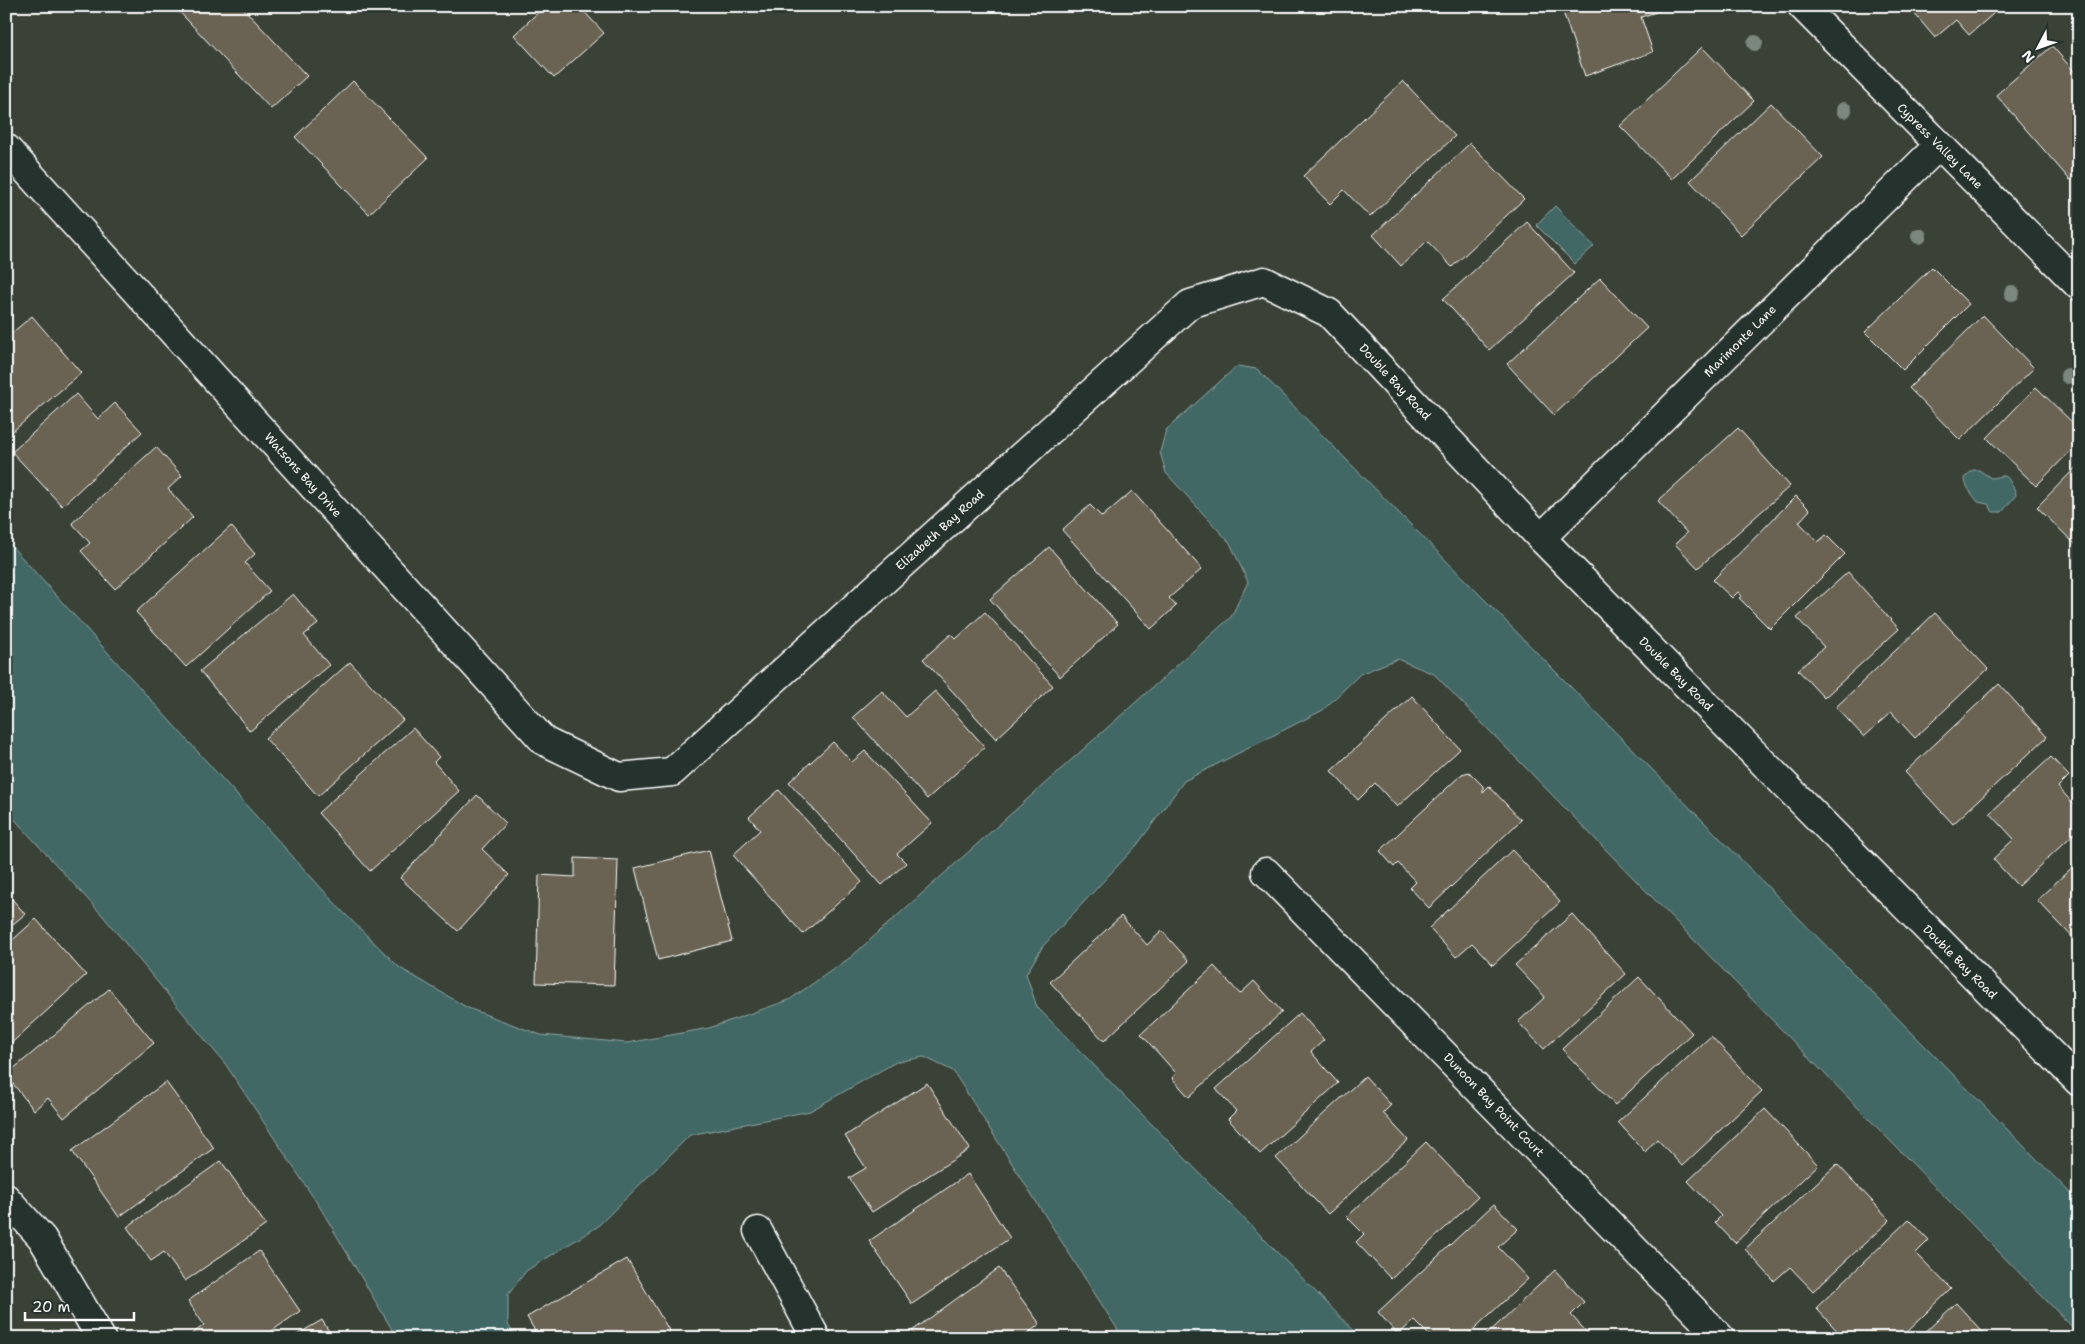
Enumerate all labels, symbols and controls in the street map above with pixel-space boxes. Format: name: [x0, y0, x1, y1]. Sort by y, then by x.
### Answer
north arrow: [2012, 22, 2062, 72]
text: N: [2018, 46, 2039, 67]
street label: Cypress Valley Lane: [1894, 100, 1986, 192]
street label: Marimonte Lane: [1700, 301, 1780, 381]
street label: Double Bay Road: [1355, 340, 1435, 424]
street label: Watsons Bay Drive: [261, 429, 345, 521]
street label: Elizabeth Bay Road: [892, 486, 988, 574]
street label: Double Bay Road: [1635, 633, 1717, 715]
street label: Double Bay Road: [1919, 921, 2001, 1003]
street label: Dunoon Bay Point Court: [1440, 1050, 1548, 1160]
scale bar: [25, 1289, 134, 1321]
text: 20 m: [32, 1297, 71, 1317]

